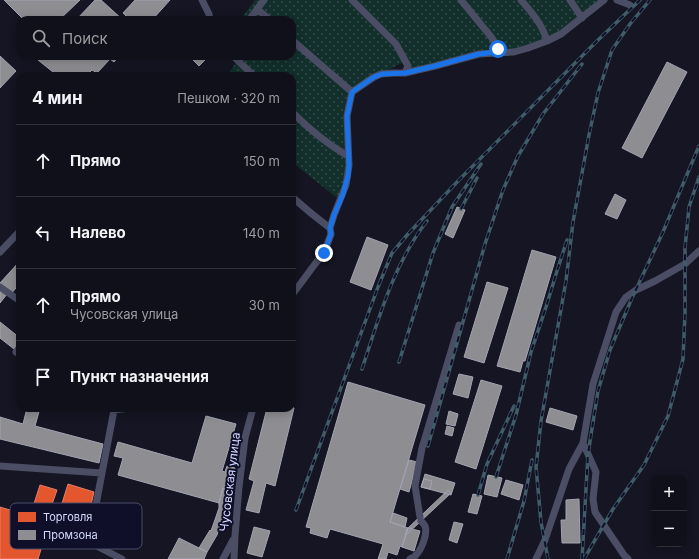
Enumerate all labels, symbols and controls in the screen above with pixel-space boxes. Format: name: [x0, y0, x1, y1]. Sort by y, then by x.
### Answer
search box: [16, 16, 296, 60]
icon: search: [30, 27, 52, 49]
text: Поиск: [62, 29, 108, 48]
route start: [489, 40, 507, 58]
text: 4 мин: [32, 88, 83, 108]
text: Пешком · 320 m: [177, 90, 280, 106]
icon: ahead: [32, 150, 54, 172]
text: Прямо: [70, 151, 121, 170]
text: 150 m: [244, 153, 280, 169]
icon: left: [32, 222, 54, 244]
text: Налево: [70, 223, 126, 242]
text: 140 m: [243, 225, 280, 241]
route end: [315, 244, 333, 262]
text: Прямо: [70, 287, 121, 306]
icon: ahead: [32, 294, 54, 316]
text: 30 m: [249, 297, 280, 313]
text: Чусовская улица: [70, 306, 178, 322]
icon: arrive: [32, 366, 54, 388]
text: Пункт назначения: [70, 367, 209, 386]
street label: Чусовская улица: [216, 431, 243, 532]
map controls: [651, 475, 687, 547]
button: +: [651, 475, 687, 511]
legend: [10, 503, 142, 549]
text: Торговля: [43, 510, 92, 524]
button: −: [651, 511, 687, 547]
text: Промзона: [43, 528, 98, 542]

